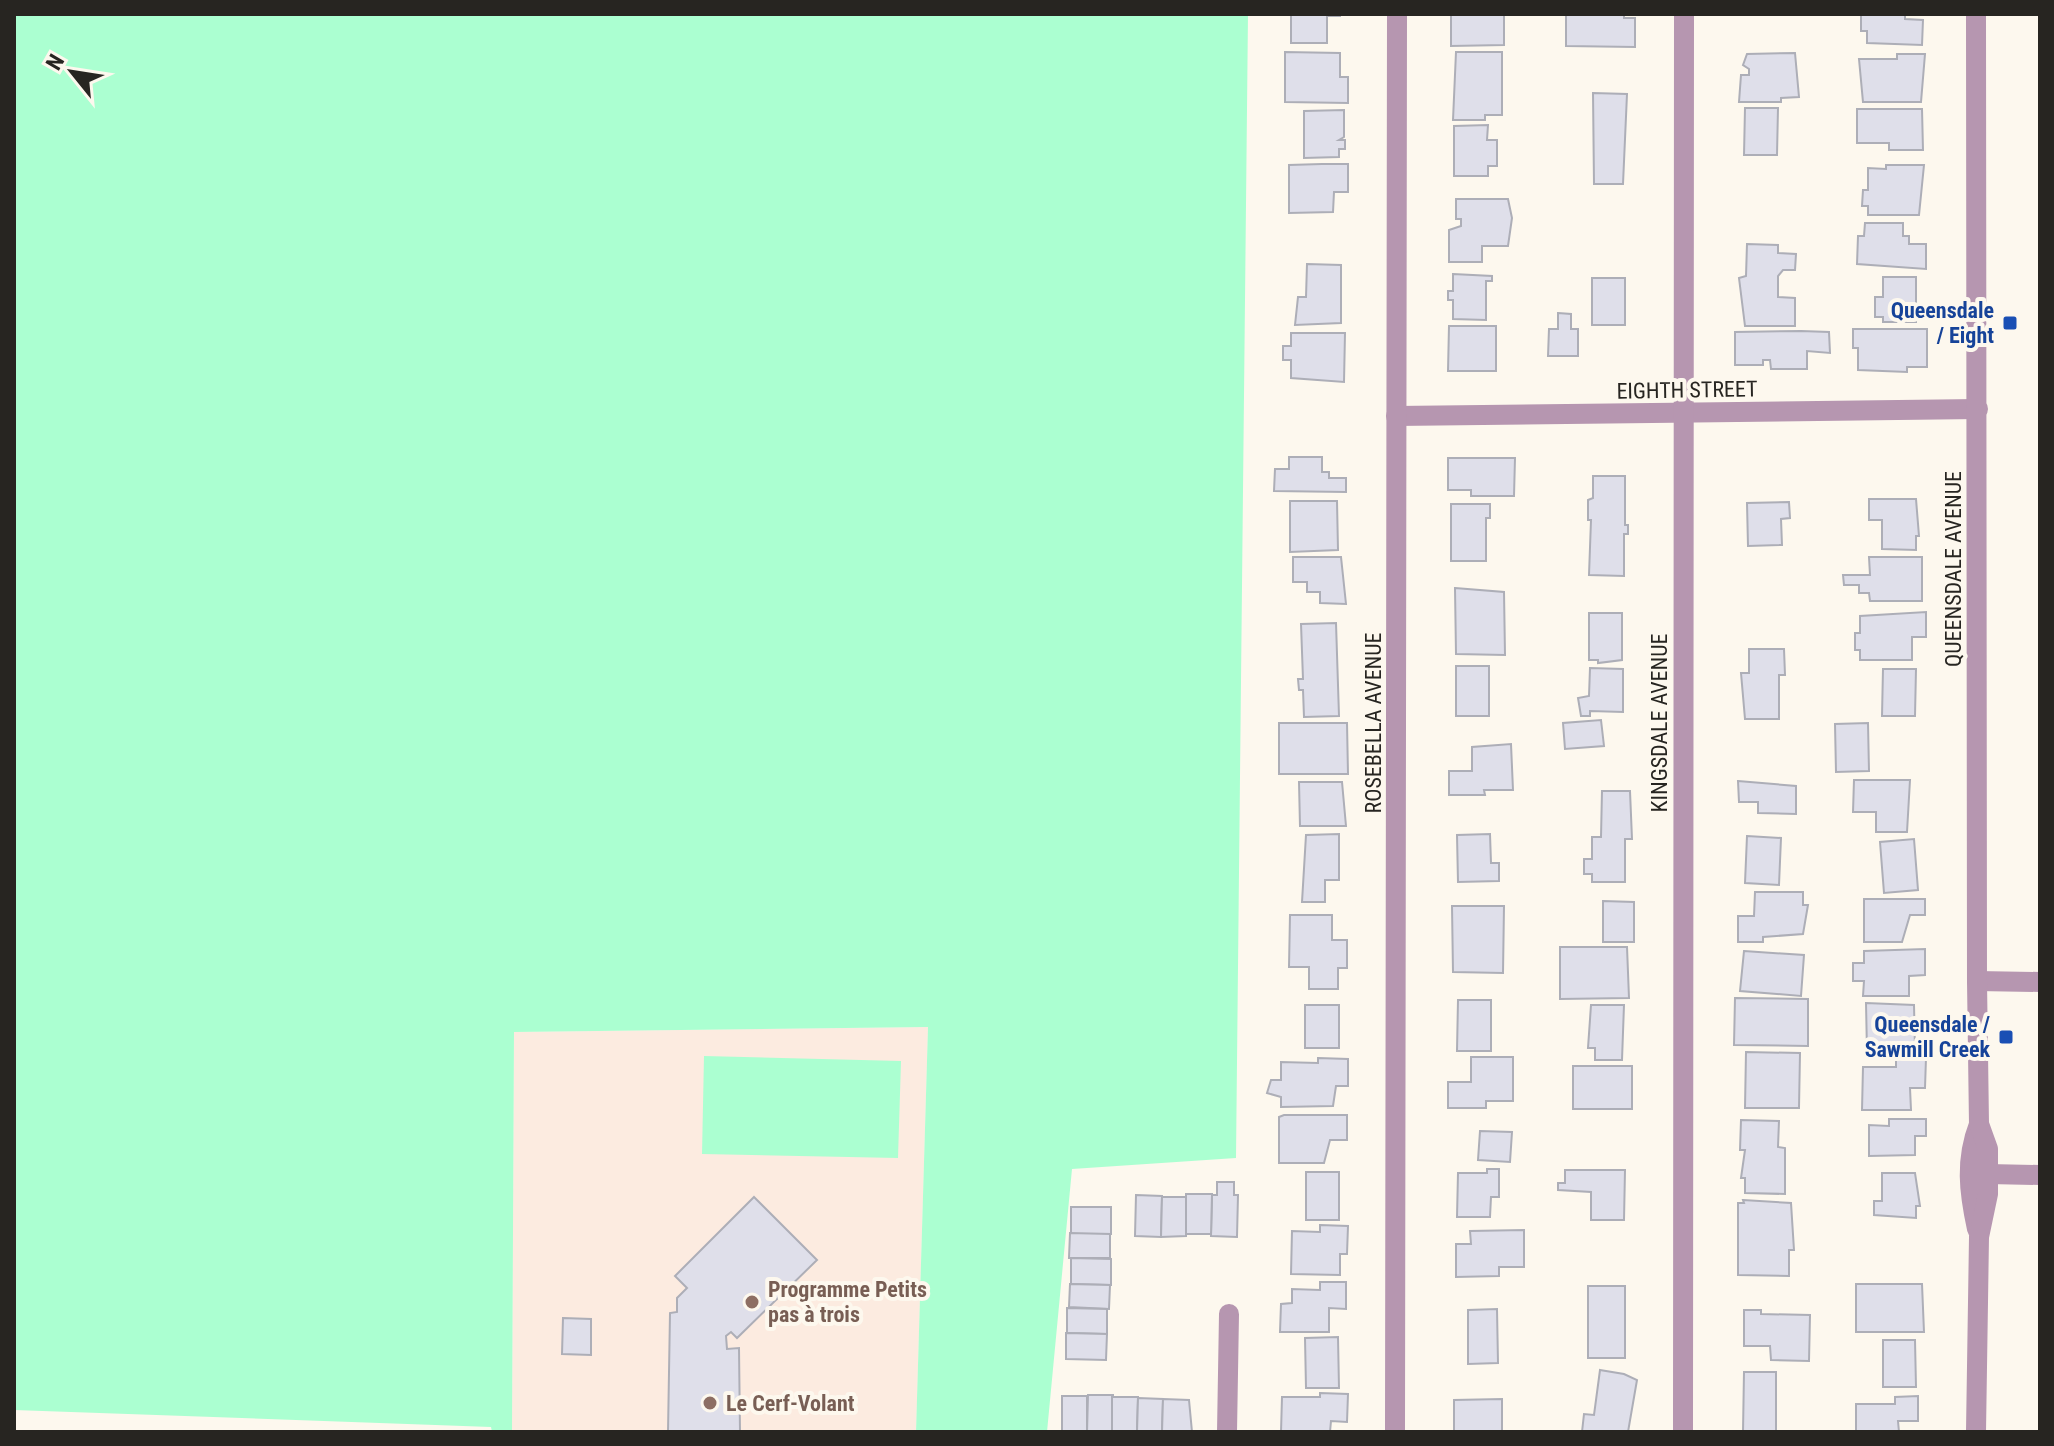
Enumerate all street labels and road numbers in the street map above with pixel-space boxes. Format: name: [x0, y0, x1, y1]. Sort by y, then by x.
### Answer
street label: EIGHTH STREET: [1616, 376, 1758, 404]
street label: QUEENSDALE AVENUE: [1941, 471, 1966, 667]
street label: ROSEBELLA AVENUE: [1361, 632, 1386, 814]
street label: KINGSDALE AVENUE: [1647, 633, 1672, 812]

